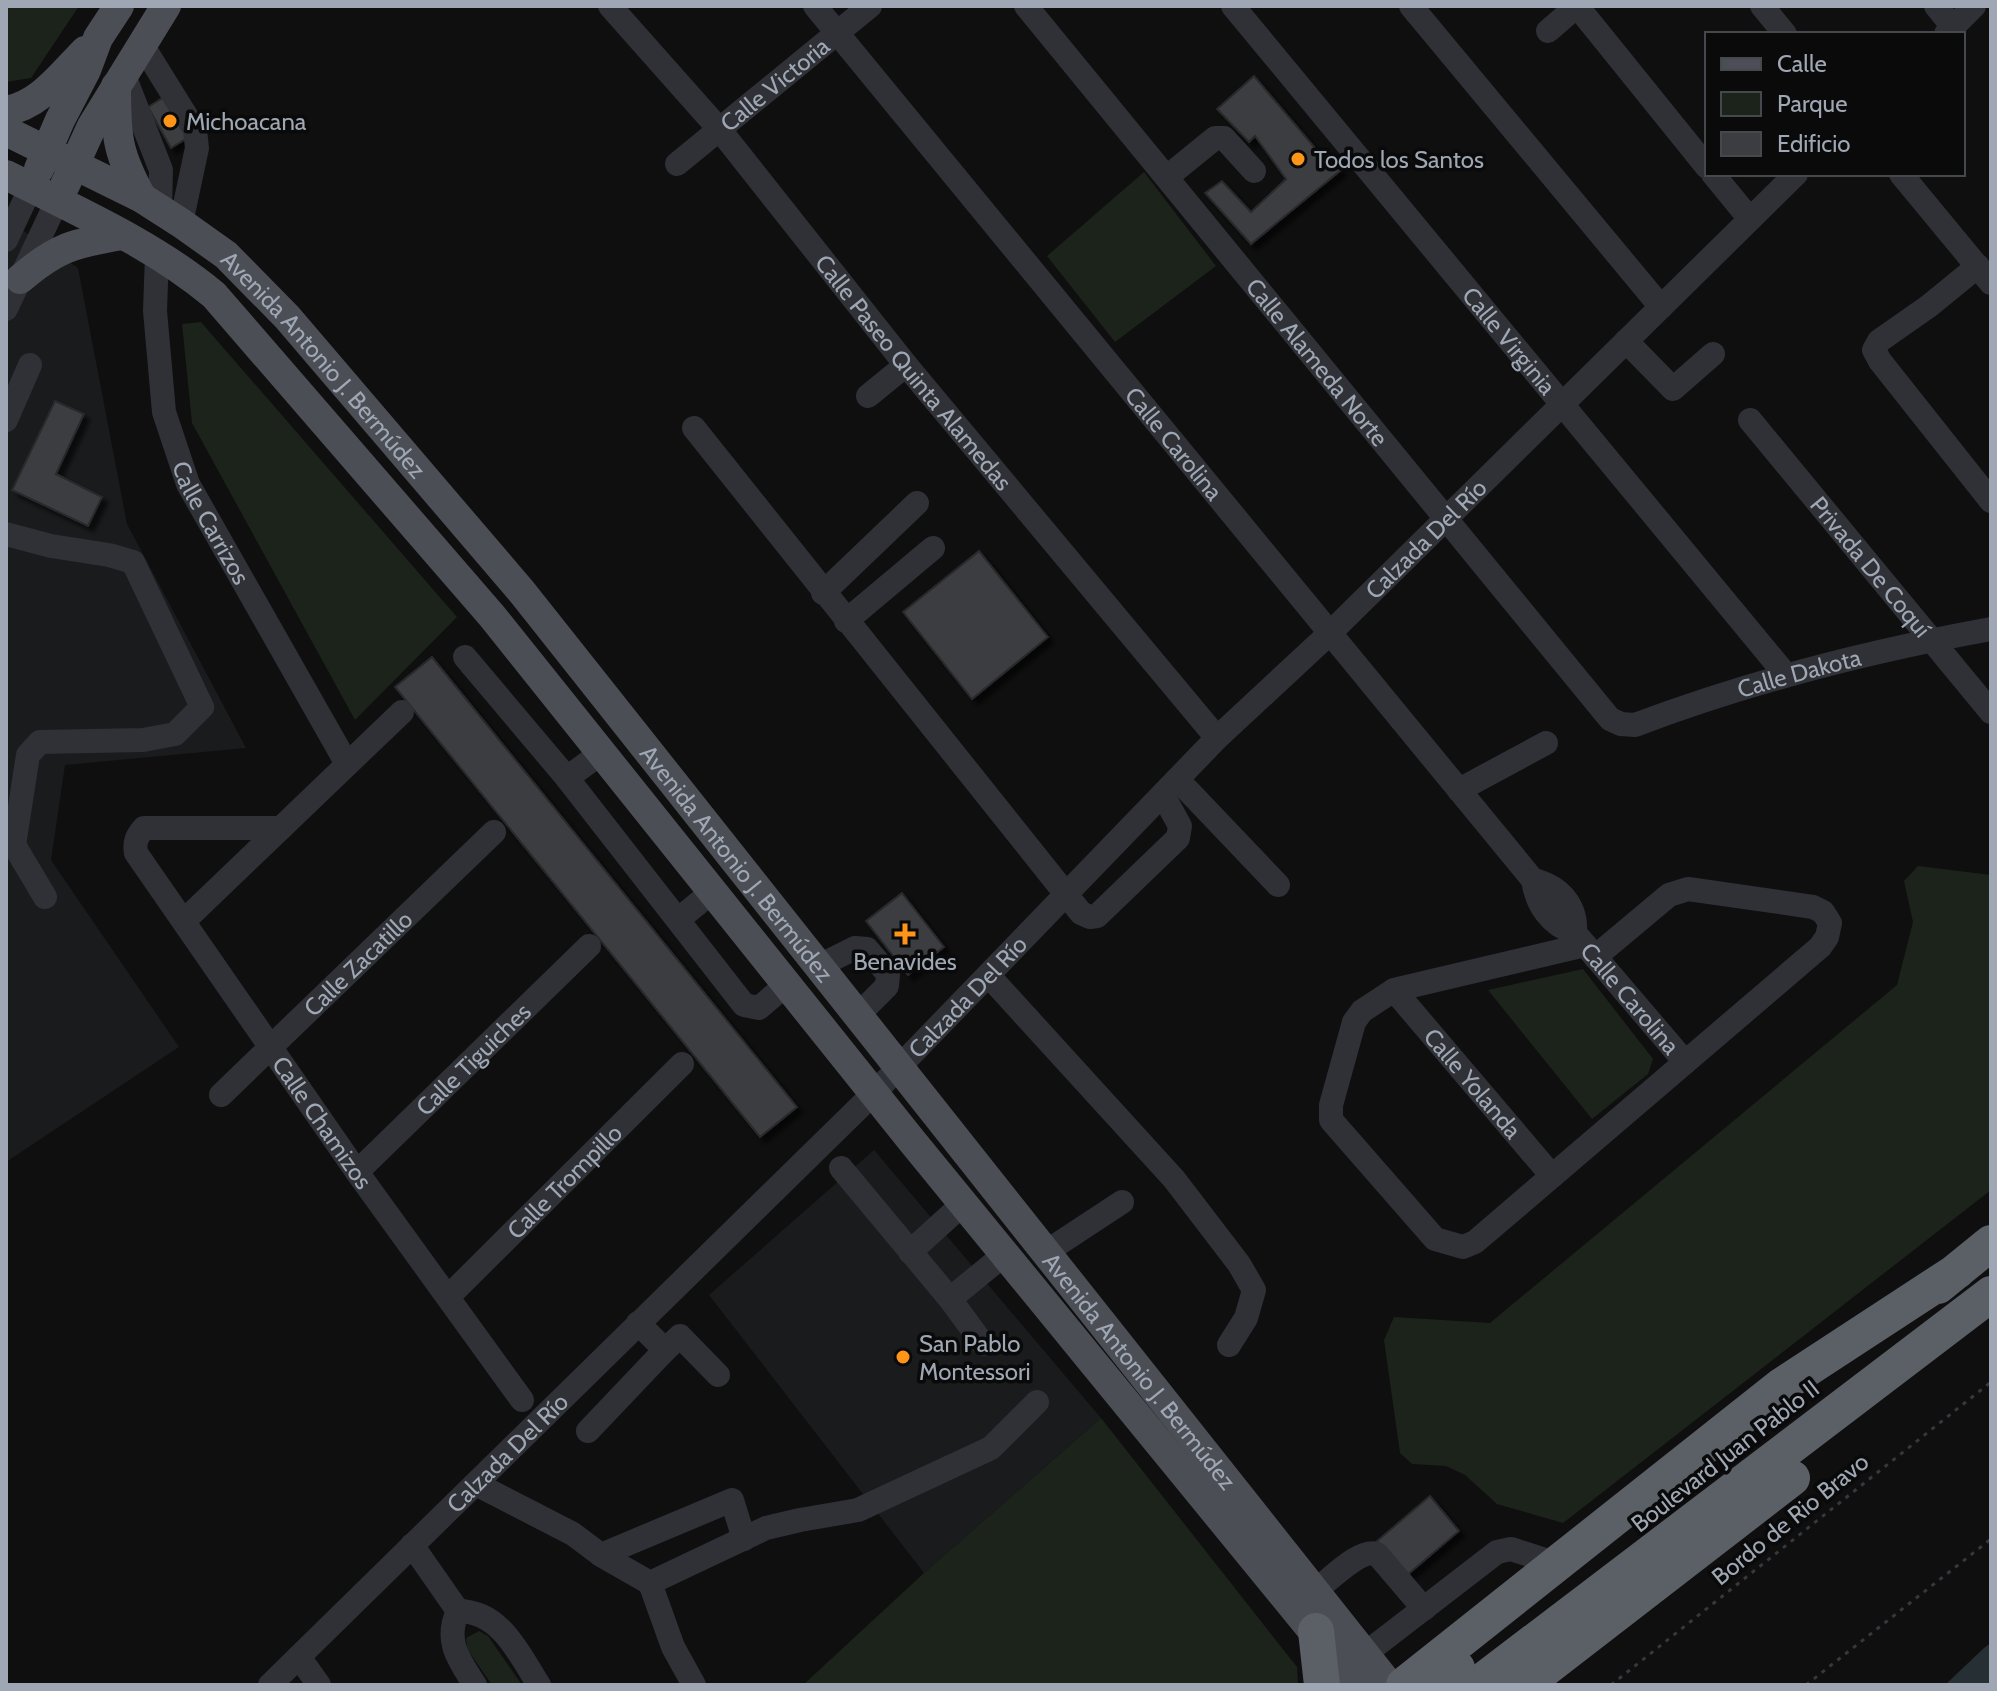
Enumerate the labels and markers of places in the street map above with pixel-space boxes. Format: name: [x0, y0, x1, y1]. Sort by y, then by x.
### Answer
place label: Michoacana: [186, 107, 307, 136]
marker: Michoacana: [161, 112, 179, 130]
place label: Todos los Santos: [1314, 145, 1484, 174]
marker: Todos los Santos: [1289, 150, 1307, 168]
marker: Benavides: [896, 925, 914, 943]
place label: Benavides: [853, 947, 957, 976]
place label: San Pablo Montessori: [919, 1329, 1031, 1386]
marker: San Pablo Montessori: [894, 1348, 912, 1366]

